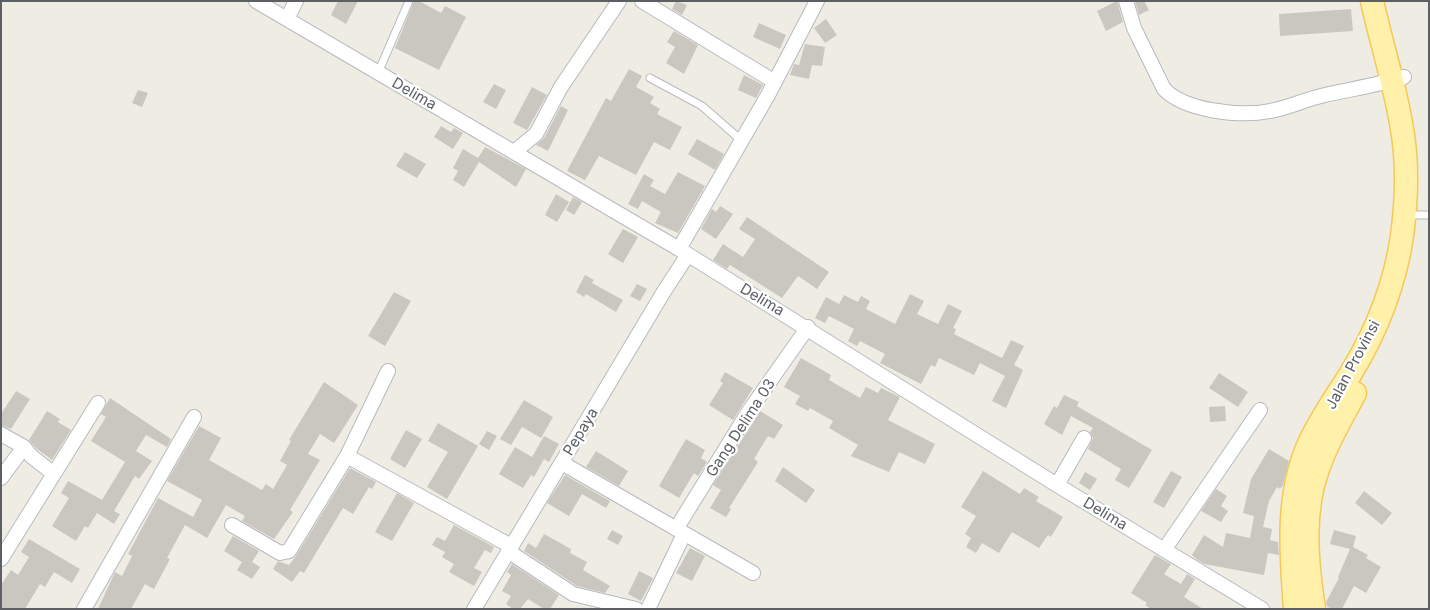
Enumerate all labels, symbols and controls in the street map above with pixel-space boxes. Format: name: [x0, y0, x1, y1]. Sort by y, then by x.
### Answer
street label: Delima: [389, 74, 439, 114]
street label: Delima: [737, 280, 787, 320]
street label: Jalan Provinsi: [1322, 317, 1384, 413]
street label: Gang Delima 03: [703, 376, 779, 480]
street label: Pepaya: [560, 405, 602, 459]
street label: Delima: [1080, 494, 1130, 534]

